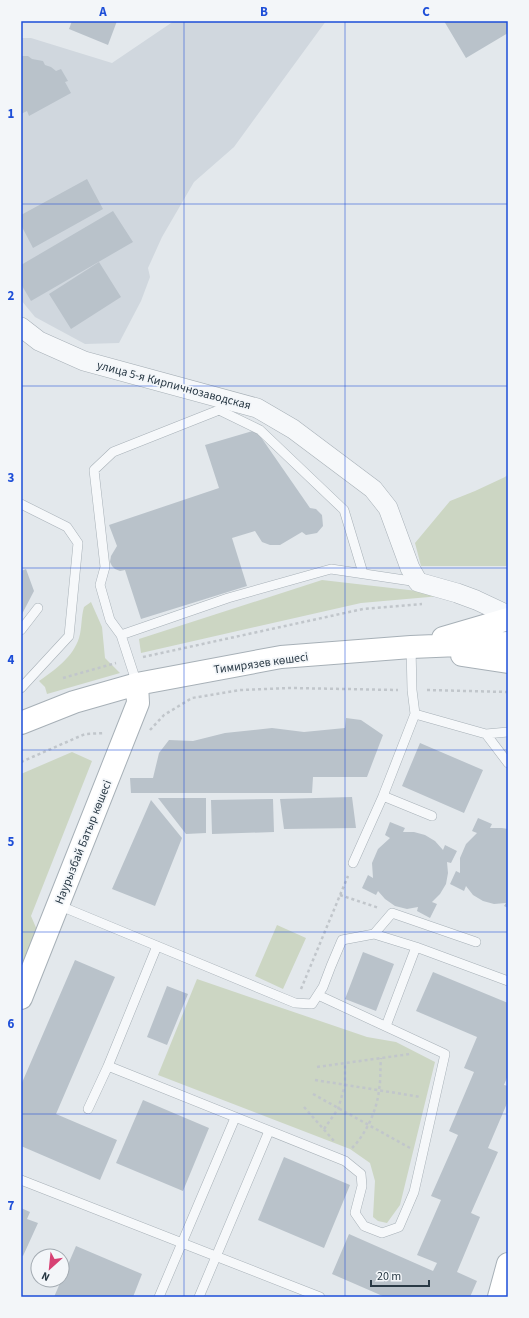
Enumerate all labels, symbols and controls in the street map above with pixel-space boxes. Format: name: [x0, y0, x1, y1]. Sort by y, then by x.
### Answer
text: A: [98, 3, 107, 21]
text: B: [260, 3, 268, 21]
text: C: [422, 3, 430, 21]
text: 1: [8, 105, 15, 123]
text: 2: [8, 287, 15, 305]
street label: улица 5-я Кирпичнозаводская: [95, 357, 253, 414]
text: 3: [8, 469, 15, 487]
street label: Тимирязев көшесі: [213, 648, 310, 679]
text: 4: [8, 651, 15, 669]
street label: Наурызбай Батыр көшесі: [51, 778, 116, 907]
text: 5: [8, 833, 15, 851]
text: 6: [8, 1015, 15, 1033]
text: 7: [8, 1197, 15, 1215]
north arrow: [30, 1248, 70, 1288]
scale bar: [371, 1262, 429, 1288]
text: N: [39, 1268, 52, 1285]
text: 20 m: [377, 1268, 401, 1285]

